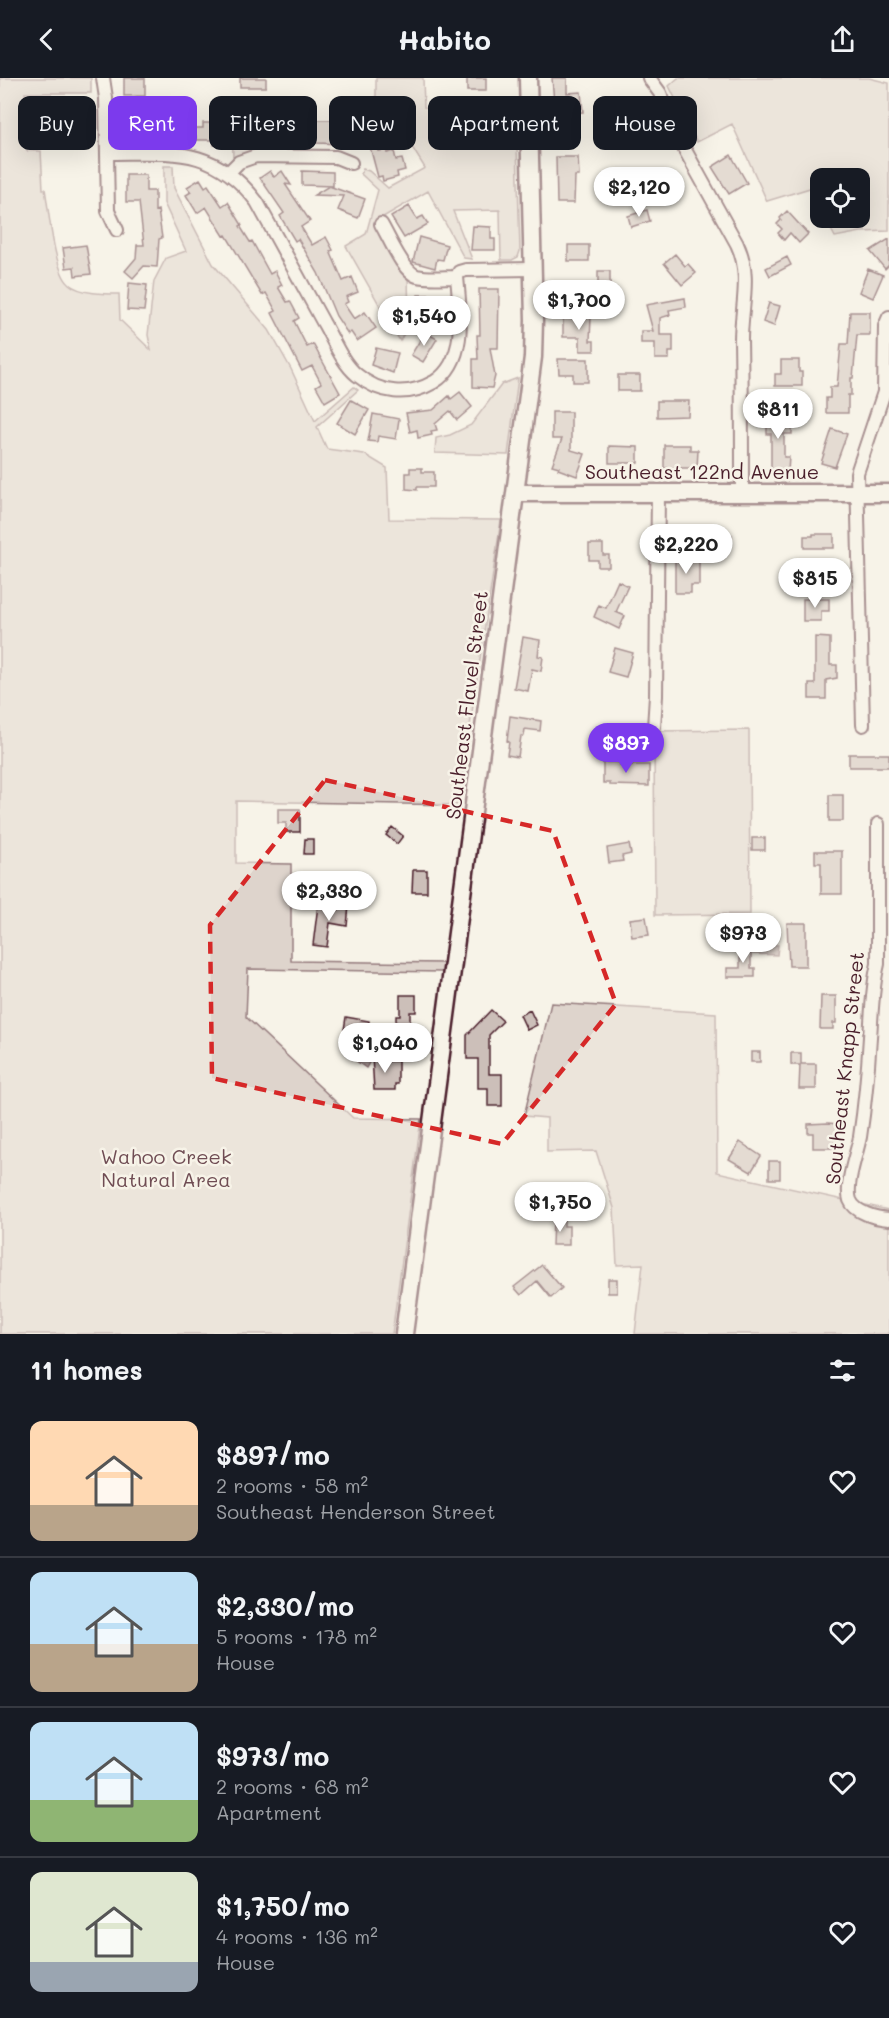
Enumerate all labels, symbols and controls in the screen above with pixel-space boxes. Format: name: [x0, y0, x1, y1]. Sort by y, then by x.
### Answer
text: Habito: [398, 22, 491, 57]
icon: back: [30, 23, 63, 56]
icon: share: [826, 23, 859, 56]
chip: Buy: [18, 96, 96, 150]
chip: Rent: [108, 96, 197, 150]
chip: Filters: [209, 96, 317, 150]
chip: New: [329, 96, 416, 150]
chip: Apartment: [428, 96, 581, 150]
chip: House: [593, 96, 697, 150]
pin: $2,120: [590, 167, 688, 218]
map controls: [810, 168, 870, 228]
button: locate: [810, 168, 870, 228]
text: $2,120: [608, 173, 670, 199]
pin: $1,700: [530, 280, 628, 331]
text: $1,700: [547, 286, 611, 312]
pin: $1,540: [375, 296, 473, 347]
text: $1,540: [392, 302, 456, 328]
pin: $811: [742, 389, 814, 440]
text: $811: [757, 395, 799, 421]
street label: Southeast 122nd Avenue: [585, 458, 819, 484]
pin: $2,220: [637, 524, 735, 575]
text: $2,220: [654, 530, 718, 556]
pin: $815: [779, 558, 851, 609]
text: $815: [792, 564, 838, 590]
street label: Southeast Flavel Street: [439, 589, 493, 821]
pin: $897: [590, 723, 662, 774]
text: $897: [602, 729, 650, 755]
pin: $2,330: [280, 871, 378, 922]
text: $2,330: [296, 877, 362, 903]
pin: $973: [707, 913, 779, 964]
text: $973: [719, 919, 767, 945]
street label: Southeast Knapp Street: [819, 950, 869, 1186]
pin: $1,040: [336, 1023, 434, 1074]
text: $1,040: [352, 1029, 418, 1055]
park label: Wahoo Creek Natural Area: [100, 1143, 232, 1192]
pin: $1,750: [511, 1182, 609, 1233]
text: $1,750: [528, 1188, 592, 1214]
text: 11 homes: [30, 1353, 143, 1387]
icon: filters: [826, 1354, 859, 1387]
text: $897/mo: [216, 1438, 330, 1472]
icon: home: [78, 1445, 150, 1517]
icon: heart: [826, 1465, 859, 1498]
text: 2 rooms · 58 m²: [216, 1472, 368, 1498]
text: Southeast Henderson Street: [216, 1498, 495, 1524]
text: $2,330/mo: [216, 1589, 354, 1623]
icon: home: [78, 1596, 150, 1668]
icon: heart: [826, 1616, 859, 1649]
text: 5 rooms · 178 m²: [216, 1623, 377, 1649]
text: House: [216, 1649, 275, 1675]
text: $973/mo: [216, 1739, 329, 1773]
icon: home: [78, 1746, 150, 1818]
icon: heart: [826, 1766, 859, 1799]
text: 2 rooms · 68 m²: [216, 1773, 369, 1799]
text: Apartment: [216, 1799, 322, 1825]
text: $1,750/mo: [216, 1889, 350, 1923]
icon: home: [78, 1896, 150, 1968]
icon: heart: [826, 1916, 859, 1949]
text: 4 rooms · 136 m²: [216, 1923, 378, 1949]
text: House: [216, 1949, 275, 1975]

